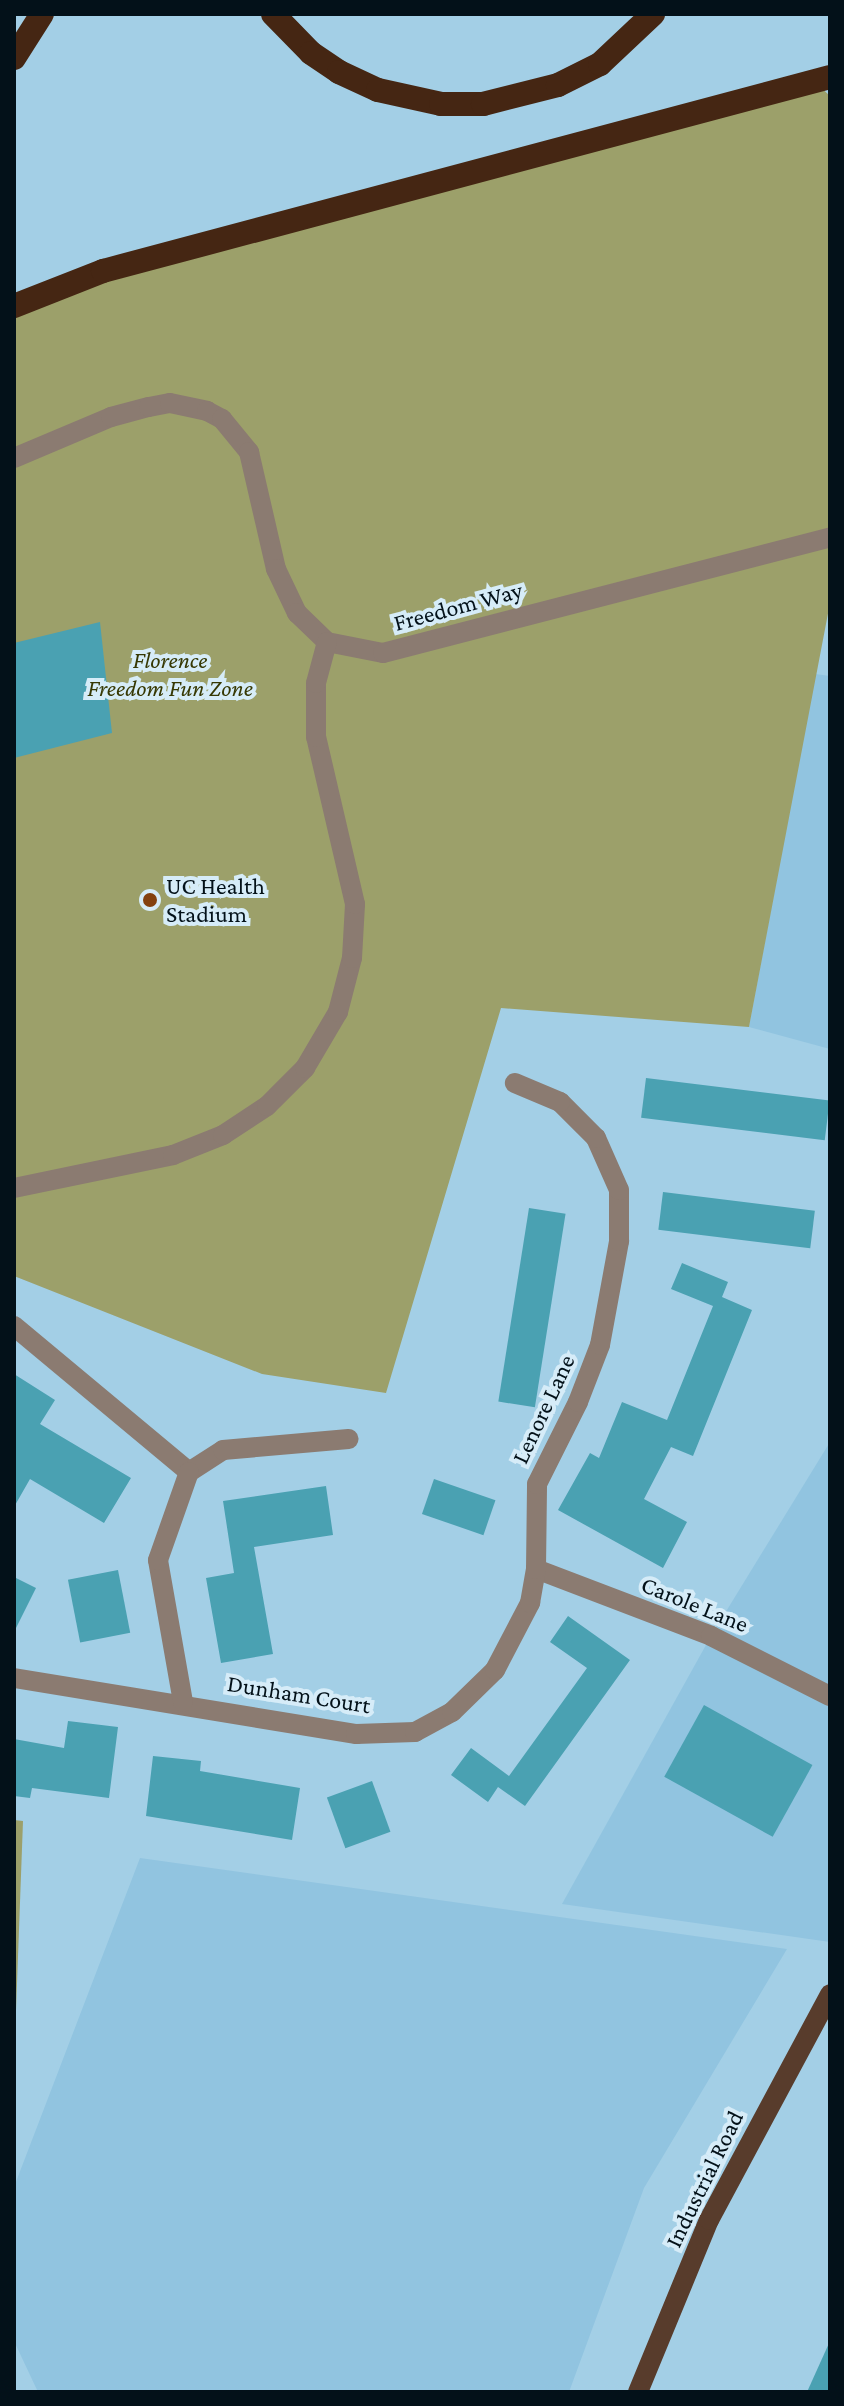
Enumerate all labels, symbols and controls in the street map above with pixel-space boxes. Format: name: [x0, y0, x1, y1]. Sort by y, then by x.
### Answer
street label: Freedom Way: [390, 575, 526, 637]
park label: Florence Freedom Fun Zone: [87, 646, 253, 702]
place label: UC Health Stadium: [166, 872, 265, 928]
marker: UC Health Stadium: [141, 891, 159, 909]
street label: Lenore Lane: [505, 1350, 581, 1468]
street label: Carole Lane: [637, 1569, 753, 1639]
street label: Dunham Court: [225, 1668, 373, 1720]
street label: Industrial Road: [659, 2106, 749, 2252]

